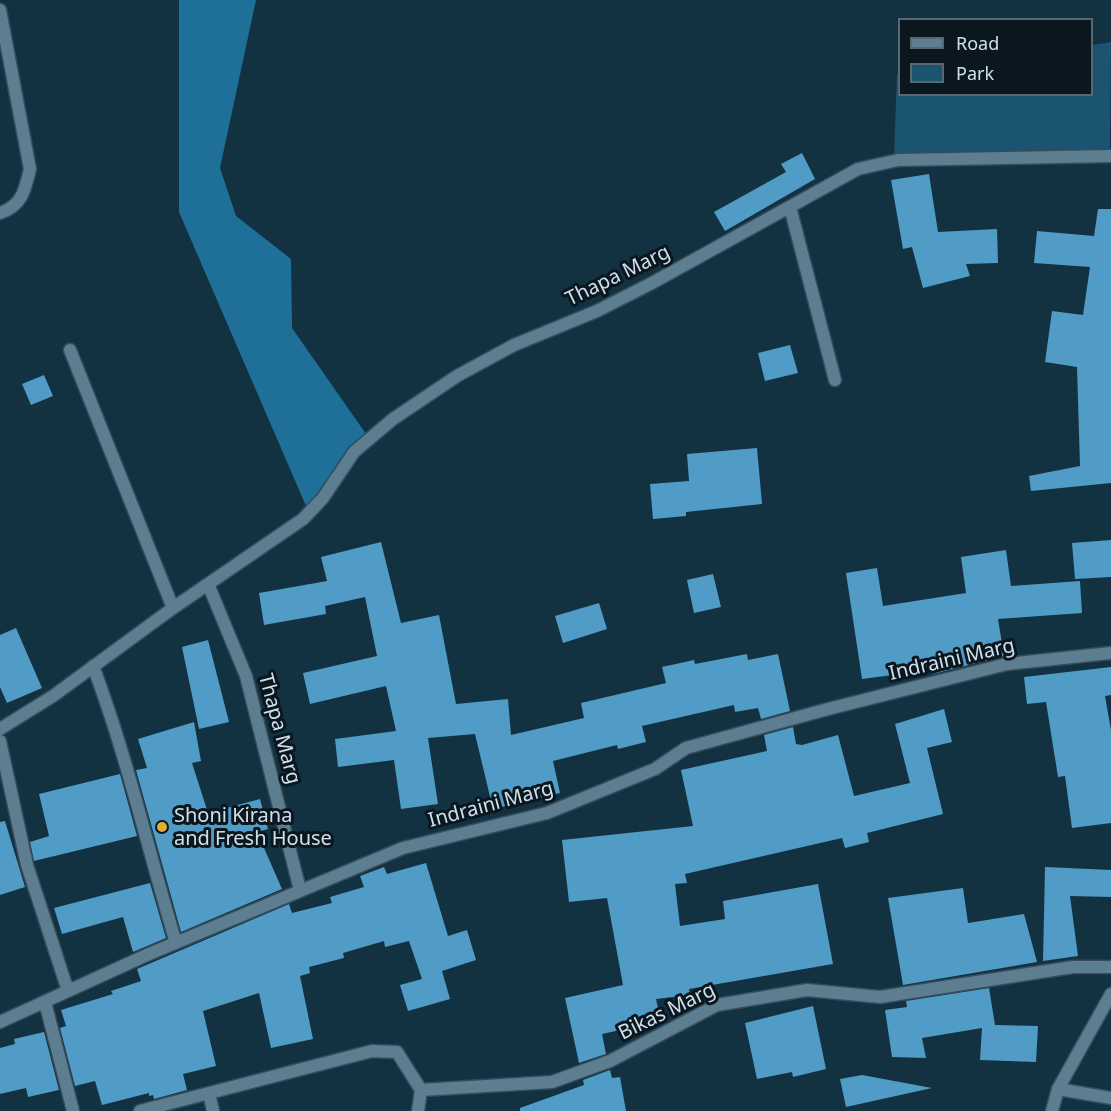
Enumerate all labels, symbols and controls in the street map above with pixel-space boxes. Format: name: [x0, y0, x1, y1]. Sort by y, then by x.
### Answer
legend: [898, 18, 1093, 96]
text: Road: [956, 31, 999, 55]
text: Park: [956, 61, 994, 85]
street label: Thapa Marg: [562, 240, 674, 312]
street label: Indraini Marg: [887, 634, 1017, 686]
street label: Thapa Marg: [253, 671, 305, 787]
street label: Indraini Marg: [426, 777, 556, 833]
place label: Shoni Kirana and Fresh House: [174, 804, 332, 851]
marker: Shoni Kirana and Fresh House: [155, 820, 169, 834]
street label: Bikas Marg: [615, 978, 719, 1046]

